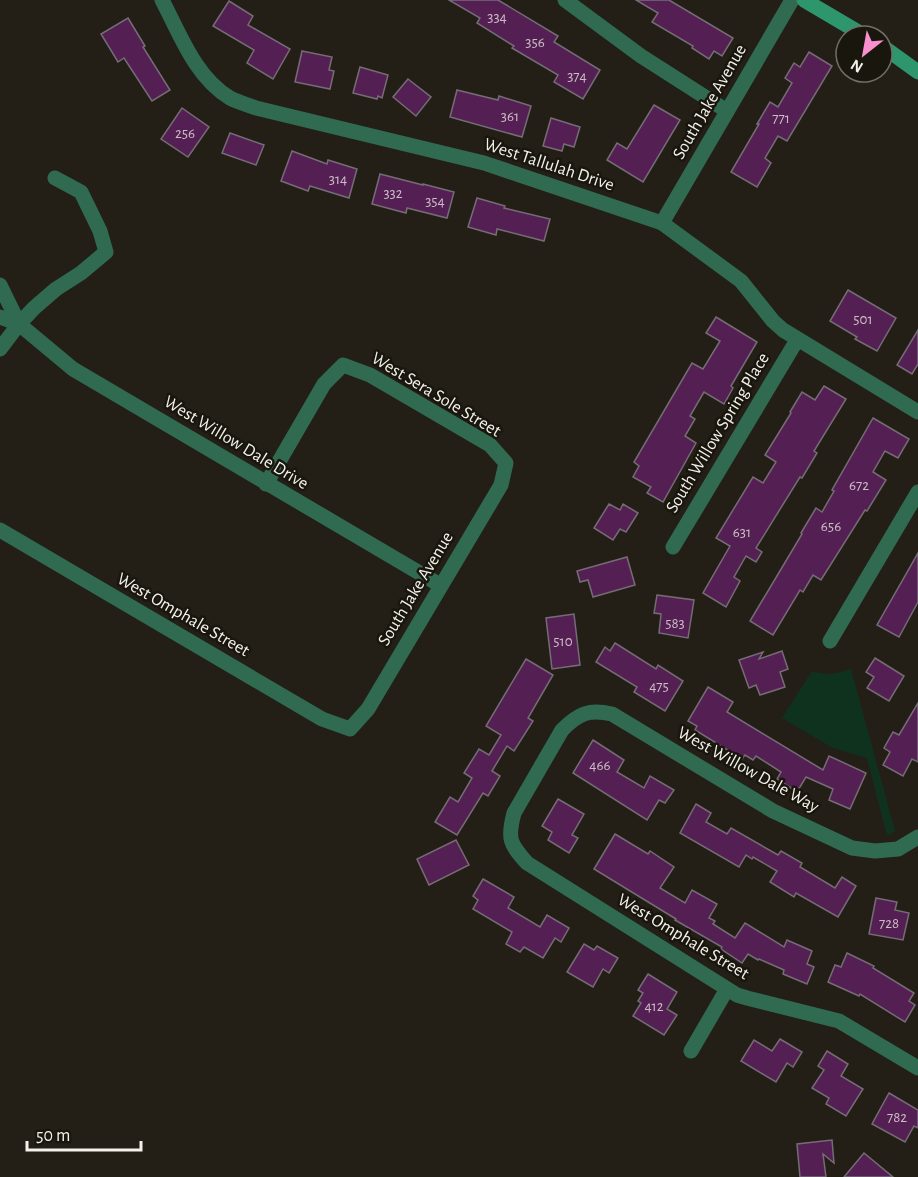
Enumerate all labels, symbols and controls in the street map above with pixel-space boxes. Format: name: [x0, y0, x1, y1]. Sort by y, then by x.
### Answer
house number: 334: [487, 10, 507, 25]
north arrow: [834, 24, 894, 84]
house number: 356: [525, 35, 545, 50]
street label: South Jake Avenue: [670, 41, 750, 163]
text: N: [848, 56, 866, 76]
house number: 374: [567, 69, 587, 84]
house number: 361: [501, 109, 519, 124]
house number: 771: [772, 111, 790, 126]
house number: 256: [175, 126, 195, 141]
street label: West Tallulah Drive: [482, 136, 616, 194]
house number: 314: [329, 172, 347, 187]
house number: 332: [383, 186, 403, 201]
house number: 354: [425, 194, 445, 209]
house number: 501: [853, 312, 873, 327]
street label: West Sera Sole Street: [368, 349, 504, 441]
street label: South Willow Spring Place: [663, 350, 773, 516]
street label: West Willow Dale Drive: [161, 393, 311, 493]
house number: 672: [849, 478, 869, 493]
house number: 656: [821, 519, 841, 534]
house number: 631: [733, 525, 751, 540]
street label: South Jake Avenue: [375, 529, 457, 649]
street label: West Omphale Street: [114, 570, 253, 660]
house number: 583: [665, 616, 685, 631]
house number: 510: [553, 634, 573, 649]
house number: 475: [649, 679, 669, 694]
street label: West Willow Dale Way: [674, 724, 822, 816]
house number: 466: [589, 758, 611, 773]
street label: West Omphale Street: [614, 891, 752, 983]
house number: 728: [879, 916, 899, 931]
house number: 412: [644, 999, 664, 1014]
house number: 782: [887, 1110, 907, 1125]
scale bar: [27, 1114, 141, 1152]
text: 50 m: [36, 1127, 70, 1145]

